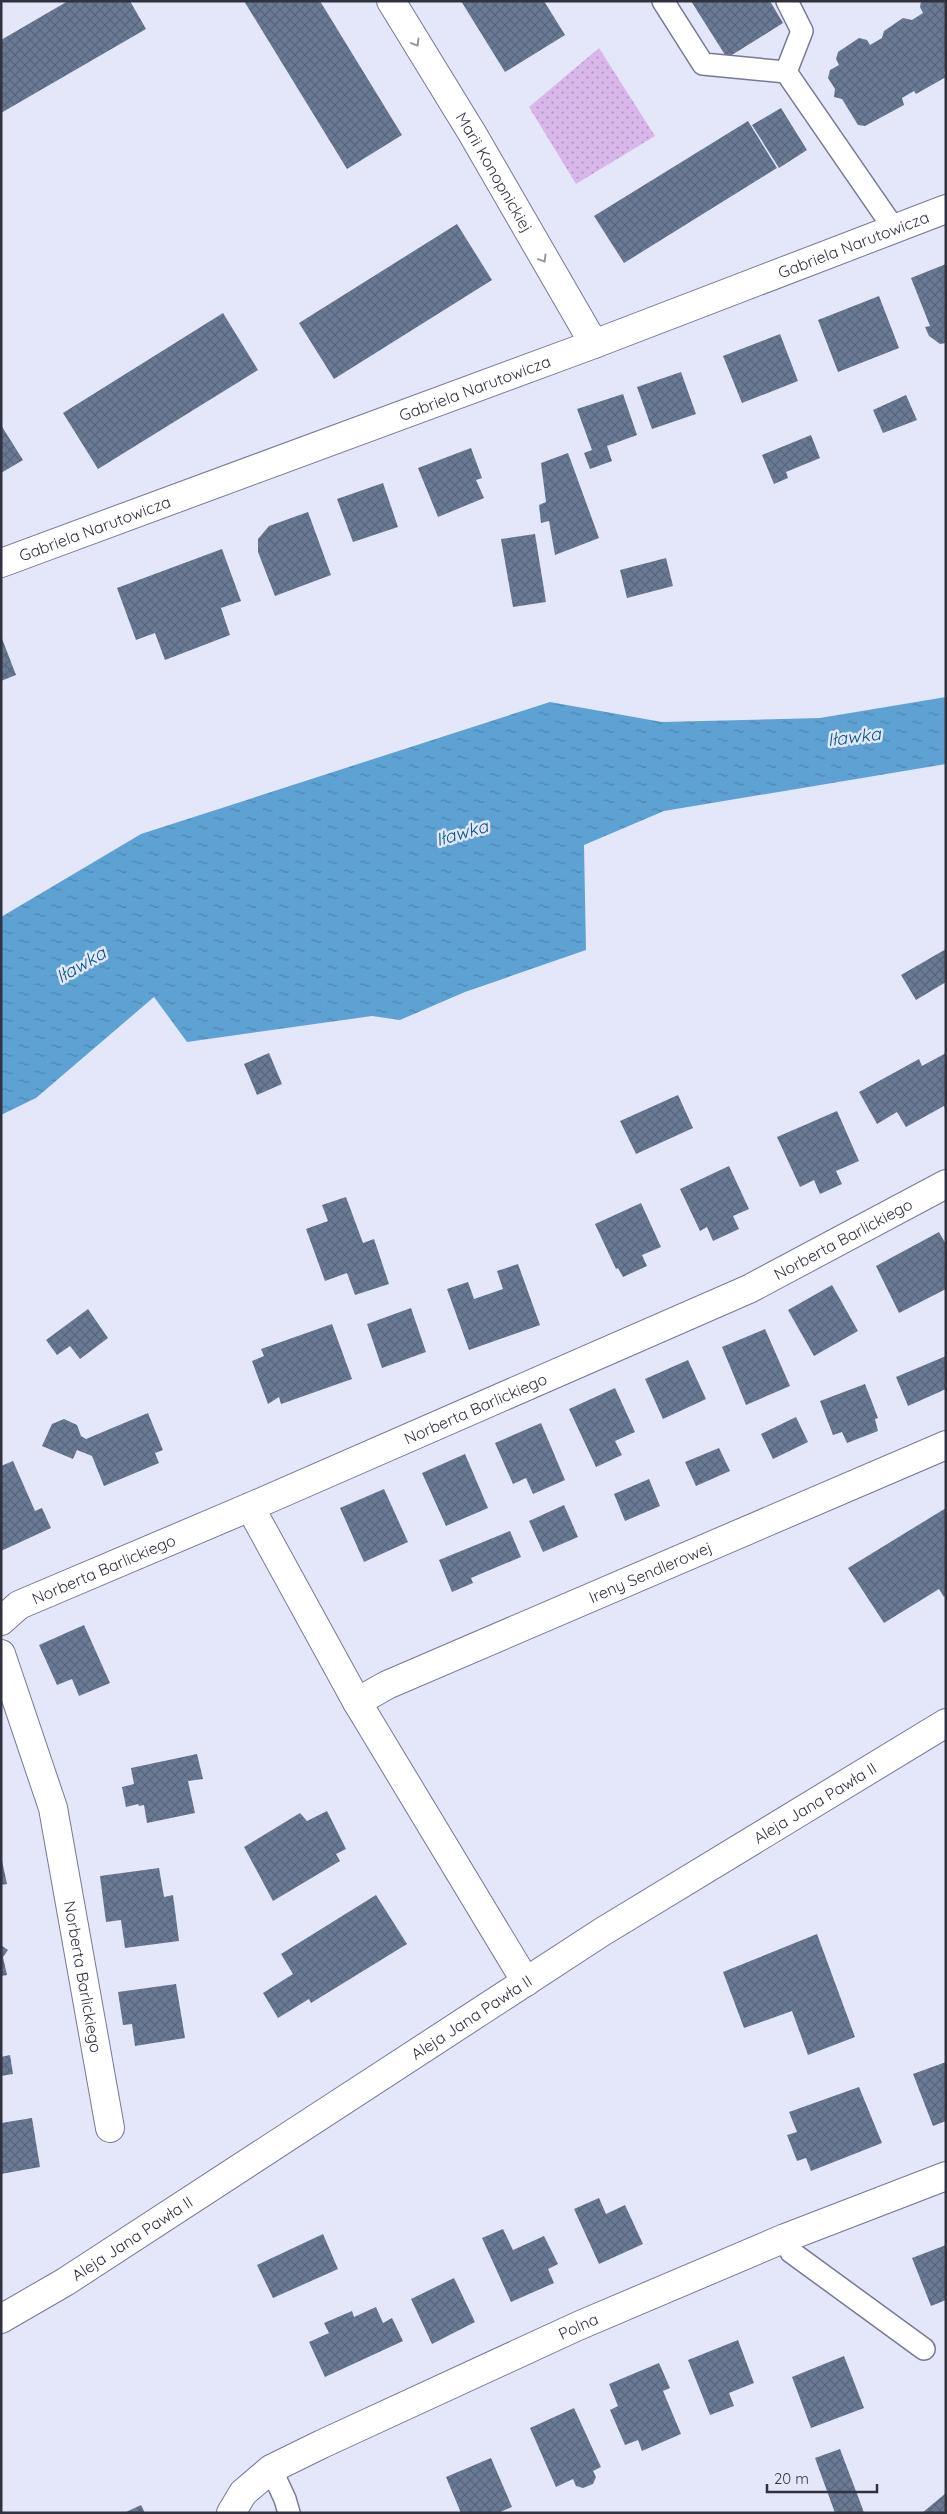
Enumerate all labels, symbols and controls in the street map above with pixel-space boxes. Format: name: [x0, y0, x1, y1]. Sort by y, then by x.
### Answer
one-way arrow: [410, 37, 420, 46]
street label: Marii Konopnickiej: [452, 108, 537, 236]
street label: Gabriela Narutowicza: [775, 207, 932, 282]
one-way arrow: [536, 253, 546, 262]
street label: Gabriela Narutowicza: [396, 351, 553, 425]
street label: Gabriela Narutowicza: [16, 491, 173, 565]
water label: Iławka: [826, 722, 883, 751]
water label: Iławka: [433, 814, 492, 851]
water label: Iławka: [52, 941, 111, 988]
street label: Norberta Barlickiego: [770, 1194, 916, 1284]
street label: Norberta Barlickiego: [401, 1369, 550, 1449]
street label: Norberta Barlickiego: [29, 1530, 178, 1608]
street label: Ireny Sendlerowej: [586, 1537, 715, 1607]
street label: Aleja Jana Pawła II: [750, 1758, 880, 1848]
street label: Norberta Barlickiego: [60, 1899, 106, 2054]
street label: Aleja Jana Pawła II: [407, 1970, 536, 2064]
street label: Aleja Jana Pawła II: [68, 2192, 196, 2285]
street label: Polna: [555, 2309, 601, 2344]
scale bar: [767, 2462, 877, 2494]
text: 20 m: [774, 2469, 809, 2488]

